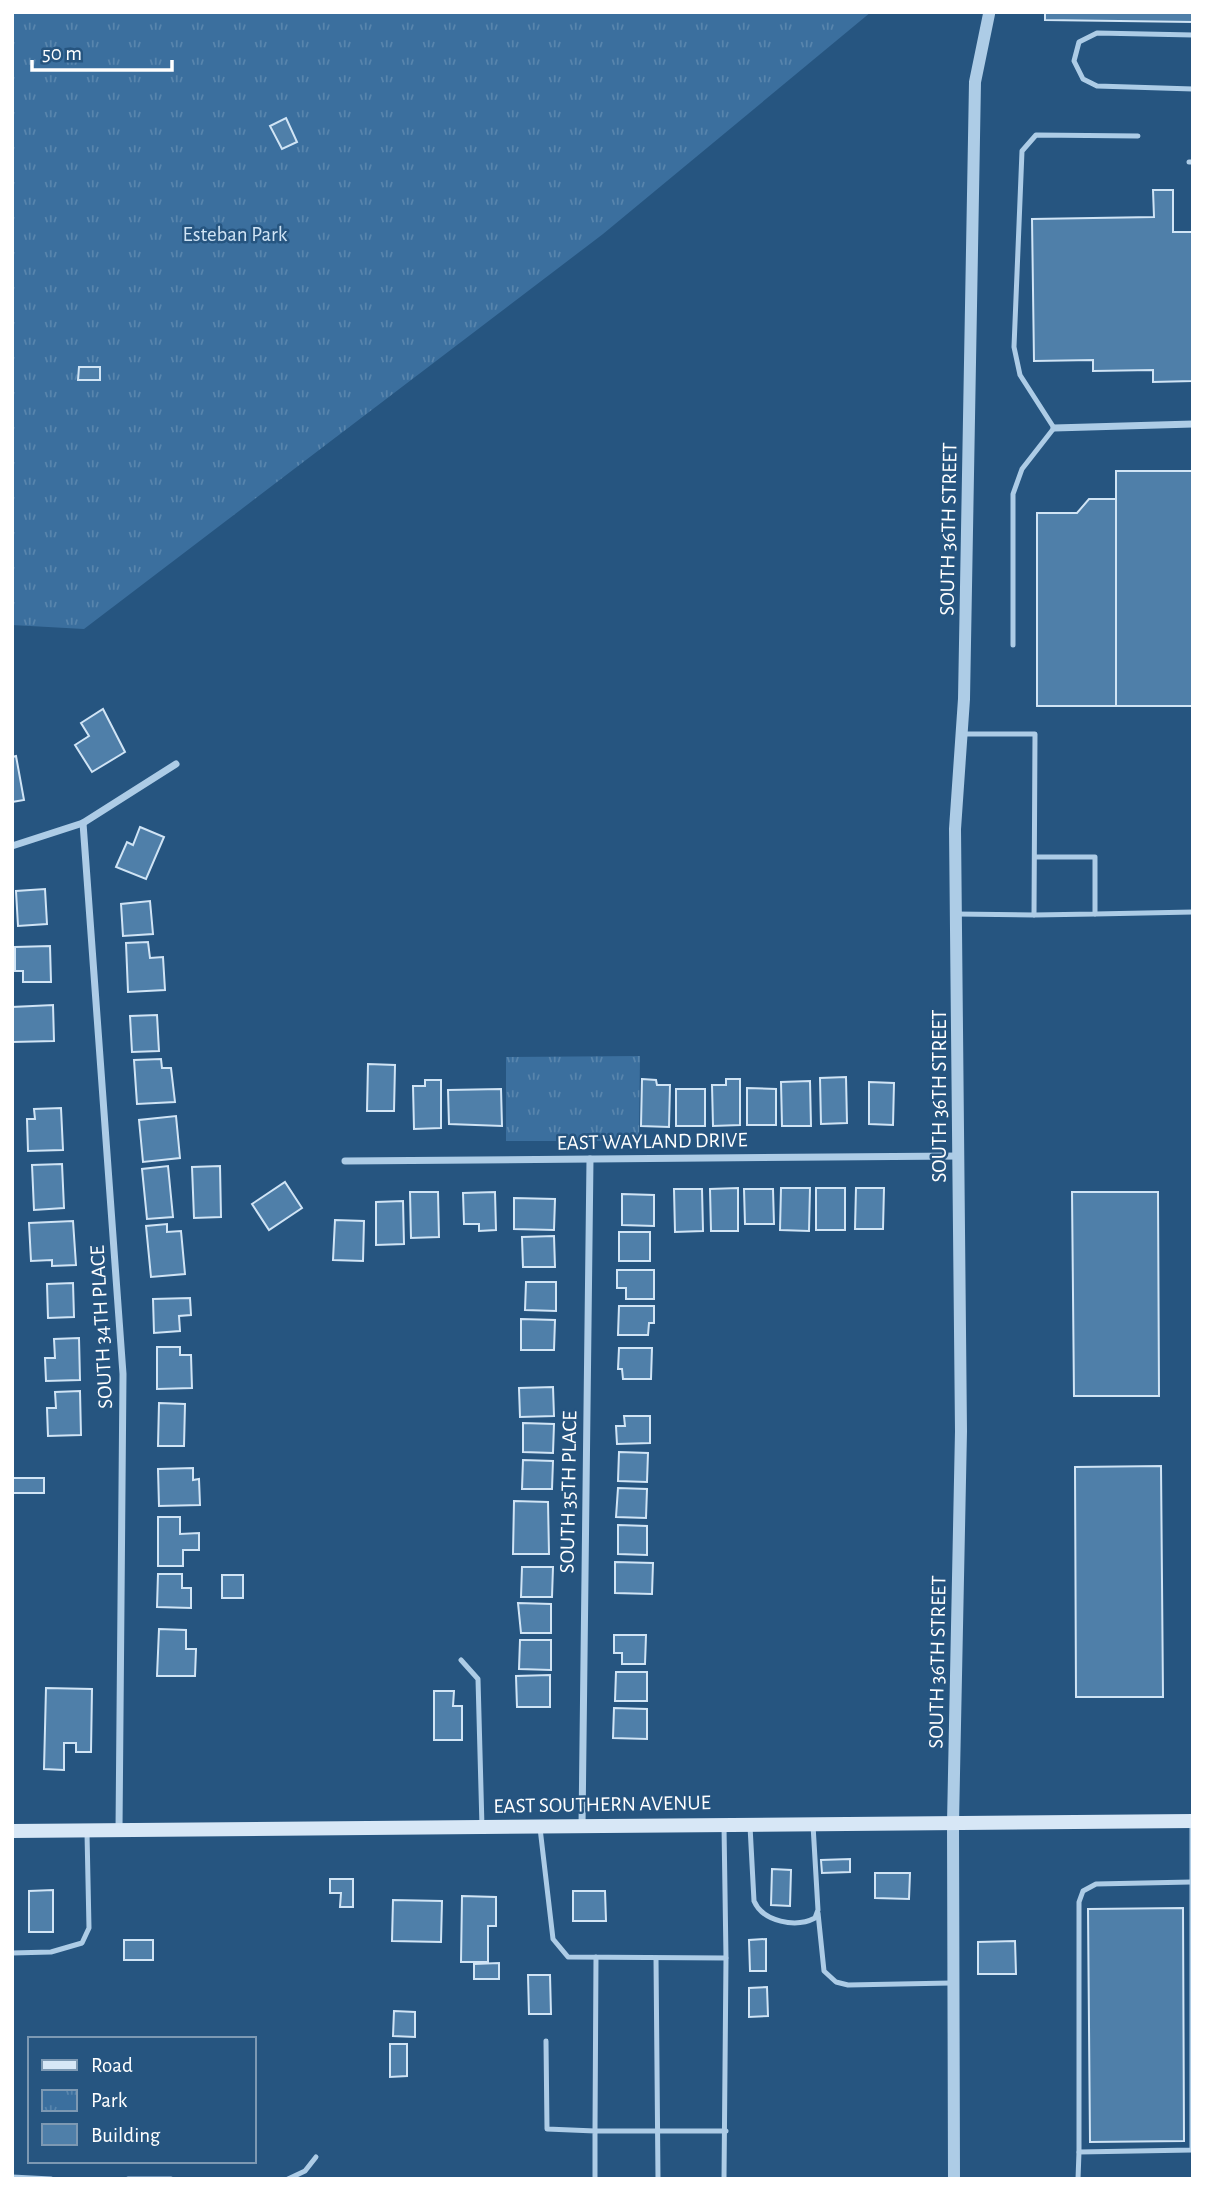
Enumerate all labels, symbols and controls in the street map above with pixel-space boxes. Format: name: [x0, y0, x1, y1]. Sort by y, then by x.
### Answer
scale bar: [32, 28, 172, 72]
text: 50 m: [42, 43, 82, 64]
park label: Esteban Park: [183, 224, 288, 245]
street label: SOUTH 36TH STREET: [936, 442, 961, 616]
street label: SOUTH 36TH STREET: [929, 1009, 950, 1183]
street label: EAST WAYLAND DRIVE: [556, 1129, 748, 1154]
street label: SOUTH 34TH PLACE: [87, 1245, 116, 1409]
street label: SOUTH 35TH PLACE: [557, 1411, 580, 1573]
street label: SOUTH 36TH STREET: [925, 1575, 950, 1749]
street label: EAST SOUTHERN AVENUE: [493, 1792, 711, 1817]
legend: [28, 2037, 256, 2163]
text: Road: [91, 2055, 133, 2076]
text: Park: [91, 2090, 128, 2111]
text: Building: [91, 2125, 161, 2146]

